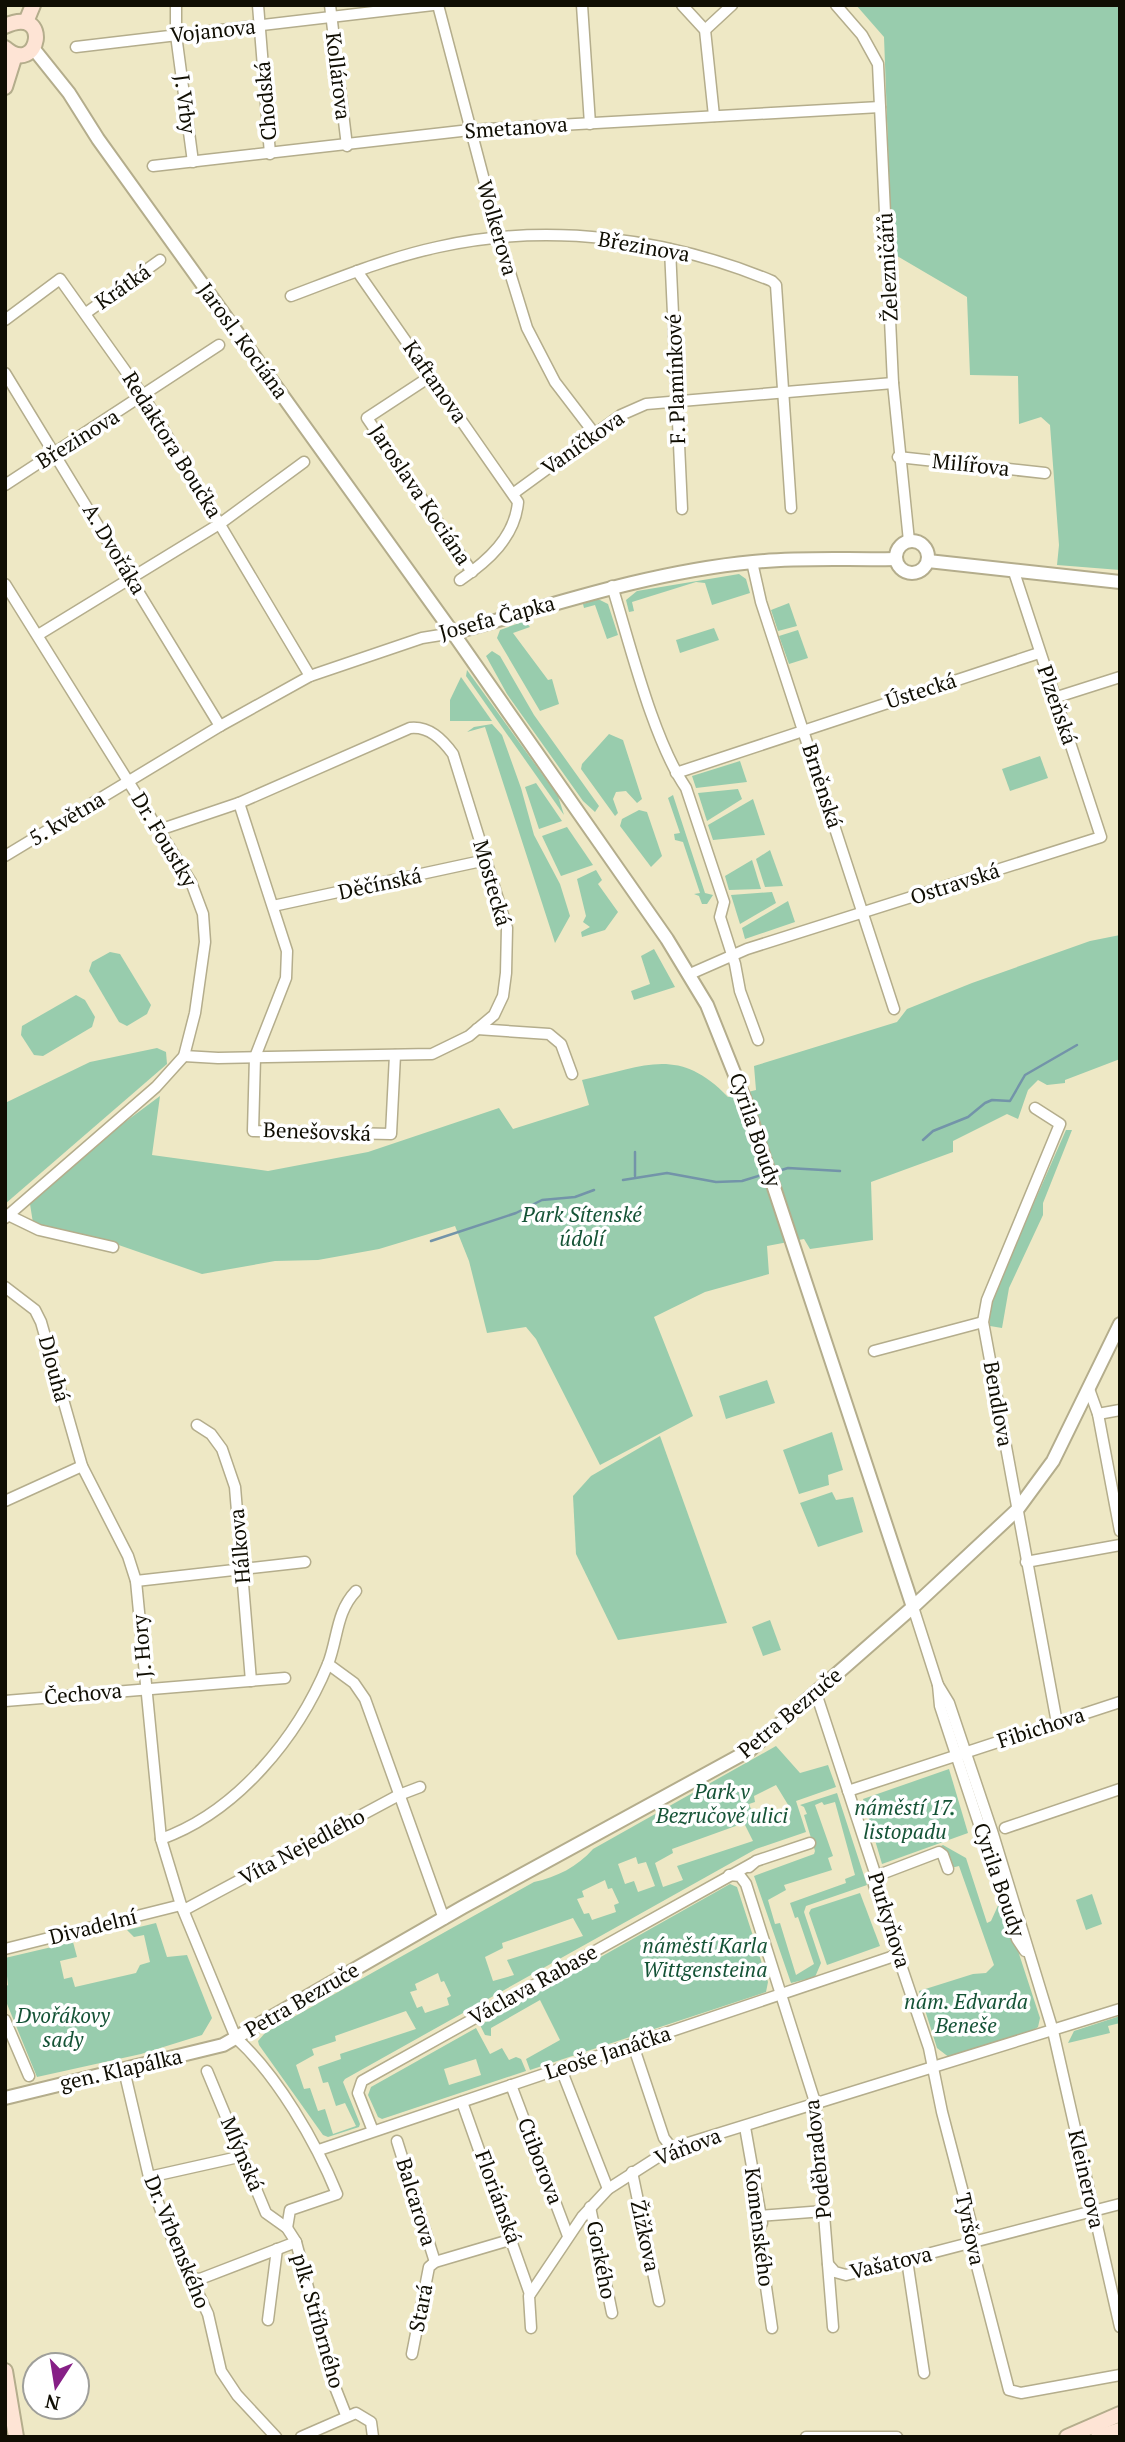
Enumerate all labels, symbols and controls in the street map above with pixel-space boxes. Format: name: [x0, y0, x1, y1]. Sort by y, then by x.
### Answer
street label: Vojanova: [169, 12, 257, 48]
street label: Kollárova: [320, 31, 358, 122]
street label: Chodská: [248, 60, 282, 142]
street label: J. Vrby: [168, 73, 204, 135]
street label: Smetanova: [463, 109, 569, 145]
street label: Wolkerova: [471, 177, 525, 279]
street label: Železničářů: [870, 212, 904, 322]
street label: Březinova: [596, 224, 693, 268]
street label: Krátká: [89, 257, 156, 315]
street label: Jarosl. Kociána: [192, 277, 296, 404]
street label: F. Plamínkové: [659, 313, 691, 445]
street label: Kaftanova: [397, 335, 475, 428]
street label: Redaktora Boučka: [117, 366, 229, 523]
street label: Březinova: [31, 401, 125, 475]
street label: Vaníčkova: [536, 403, 630, 481]
street label: Jaroslava Kociána: [363, 419, 478, 570]
street label: Milířova: [931, 446, 1012, 482]
street label: A. Dvořáka: [77, 498, 153, 599]
street label: Josefa Čapka: [436, 588, 558, 646]
street label: Plzeňská: [1031, 661, 1085, 749]
street label: Ústecká: [882, 665, 960, 715]
street label: Brněnská: [796, 740, 850, 832]
street label: 5. května: [23, 784, 110, 852]
street label: Dr. Foustky: [126, 787, 204, 892]
street label: Mostecká: [467, 836, 519, 929]
street label: Ostravská: [906, 855, 1003, 911]
street label: Děčínská: [336, 860, 424, 906]
street label: Cyrila Boudy: [723, 1069, 789, 1191]
street label: Benešovská: [263, 1115, 372, 1147]
park label: Park Sítenské údolí: [521, 1200, 642, 1252]
street label: Dlouhá: [33, 1332, 77, 1405]
street label: Bendlova: [978, 1359, 1020, 1449]
street label: Hálkova: [222, 1507, 256, 1585]
street label: J. Hory: [124, 1613, 158, 1679]
street label: Petra Bezruče: [731, 1660, 847, 1764]
street label: Čechova: [43, 1676, 123, 1710]
street label: Fibichova: [994, 1700, 1088, 1754]
park label: Park v Bezručově ulici: [655, 1777, 788, 1829]
park label: náměstí 17. listopadu: [854, 1793, 956, 1845]
street label: Víta Nejedlého: [234, 1801, 369, 1891]
street label: Cyrila Boudy: [967, 1819, 1033, 1941]
street label: Purkyňova: [862, 1868, 918, 1972]
street label: Divadelní: [46, 1901, 140, 1950]
park label: náměstí Karla Wittgensteina: [642, 1931, 768, 1983]
street label: Václava Rabase: [463, 1937, 602, 2031]
street label: Petra Bezruče: [239, 1955, 364, 2043]
park label: nám. Edvarda Beneše: [904, 1987, 1028, 2039]
park label: Dvořákovy sady: [15, 2001, 110, 2053]
street label: Leoše Janáčka: [541, 2018, 674, 2086]
street label: gen. Klapálka: [57, 2041, 185, 2097]
street label: Poděbradova: [797, 2098, 837, 2220]
street label: Mlýnská: [215, 2112, 271, 2195]
street label: Ctiborova: [512, 2113, 570, 2208]
street label: Váňova: [650, 2120, 725, 2172]
street label: Kleinerova: [1062, 2127, 1112, 2231]
street label: Floriánská: [469, 2146, 529, 2248]
street label: Balcarova: [390, 2154, 444, 2250]
street label: Komenského: [739, 2166, 781, 2288]
street label: Dr. Vrbenského: [139, 2171, 217, 2312]
street label: Tyršova: [950, 2190, 992, 2268]
street label: Žižkova: [625, 2197, 667, 2275]
street label: Gorkého: [581, 2218, 623, 2301]
street label: Vašatova: [847, 2239, 935, 2285]
street label: plk. Stříbrného: [286, 2250, 352, 2391]
street label: Stará: [402, 2281, 438, 2334]
north arrow: [21, 2351, 91, 2421]
text: N: [42, 2389, 62, 2417]

